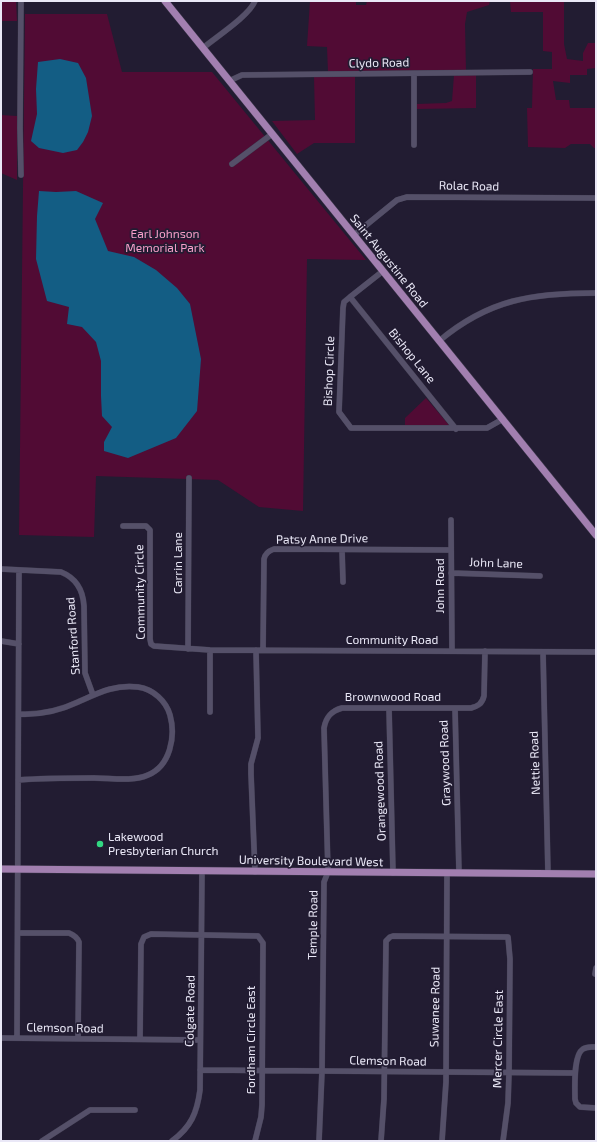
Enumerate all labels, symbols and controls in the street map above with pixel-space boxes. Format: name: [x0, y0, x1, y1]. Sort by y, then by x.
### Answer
street label: Clydo Road: [349, 55, 409, 71]
street label: Rolac Road: [439, 178, 499, 194]
street label: Saint Augustine Road: [347, 212, 431, 310]
park label: Earl Johnson Memorial Park: [125, 227, 205, 255]
street label: Bishop Lane: [386, 326, 438, 386]
street label: Bishop Circle: [321, 336, 337, 406]
street label: Patsy Anne Drive: [276, 531, 368, 547]
street label: Carrin Lane: [171, 532, 185, 594]
street label: Community Circle: [132, 544, 148, 640]
street label: John Lane: [469, 555, 523, 571]
street label: John Road: [433, 558, 447, 614]
street label: Stanford Road: [63, 597, 83, 675]
street label: Community Road: [346, 633, 438, 647]
street label: Brownwood Road: [345, 690, 441, 704]
street label: Graywood Road: [436, 720, 454, 806]
street label: Nettie Road: [527, 731, 543, 795]
street label: Orangewood Road: [371, 741, 389, 841]
place label: Lakewood Presbyterian Church: [108, 830, 219, 858]
marker: Lakewood Presbyterian Church: [95, 839, 105, 849]
street label: University Boulevard West: [239, 853, 383, 869]
street label: Temple Road: [305, 890, 321, 960]
street label: Suwanee Road: [427, 967, 443, 1047]
street label: Colgate Road: [182, 975, 198, 1047]
street label: Fordham Circle East: [244, 986, 258, 1094]
street label: Mercer Circle East: [490, 990, 506, 1088]
street label: Clemson Road: [26, 1020, 104, 1036]
street label: Clemson Road: [349, 1053, 427, 1069]

